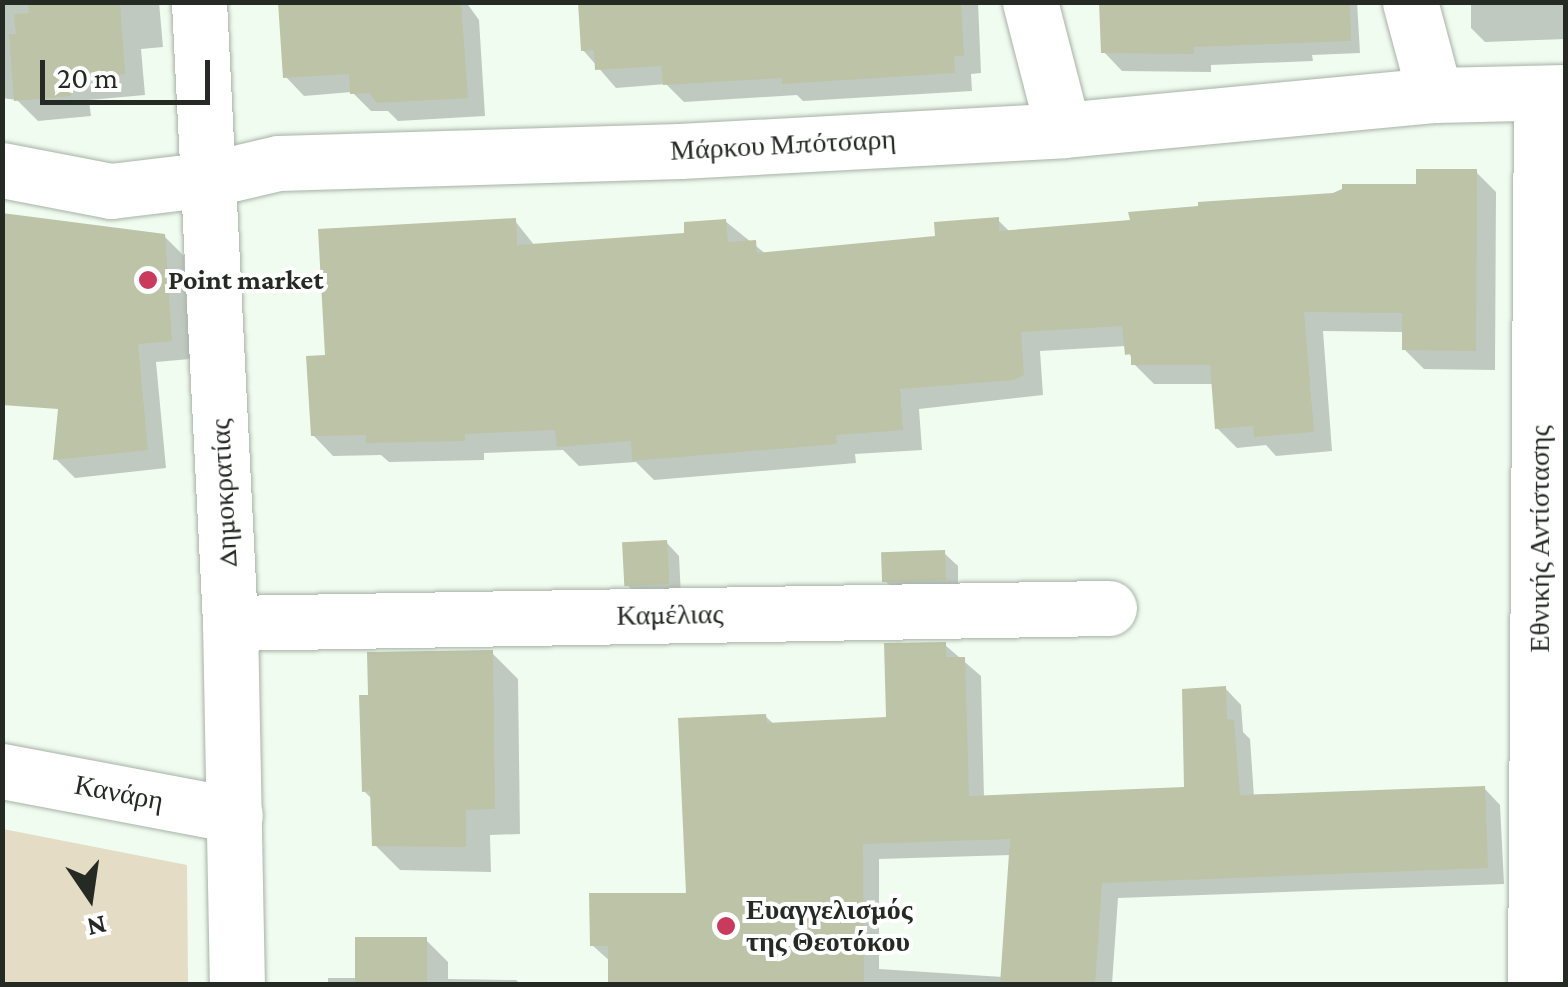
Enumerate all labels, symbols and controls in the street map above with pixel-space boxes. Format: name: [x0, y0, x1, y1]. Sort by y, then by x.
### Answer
scale bar: [45, 40, 215, 102]
text: 20 m: [57, 61, 118, 94]
street label: Μάρκου Μπότσαρη: [669, 122, 897, 168]
place label: Point market: [168, 263, 323, 297]
marker: Point market: [137, 269, 159, 291]
street label: Δημοκρατίας: [203, 418, 245, 568]
street label: Εθνικής Αντίστασης: [1523, 425, 1557, 653]
street label: Καμέλιας: [616, 597, 724, 633]
street label: Κανάρη: [72, 768, 166, 818]
north arrow: [40, 847, 140, 947]
place label: Ευαγγελισμός της Θεοτόκου: [746, 893, 912, 959]
text: N: [84, 909, 110, 944]
marker: Ευαγγελισμός της Θεοτόκου: [715, 915, 737, 937]

